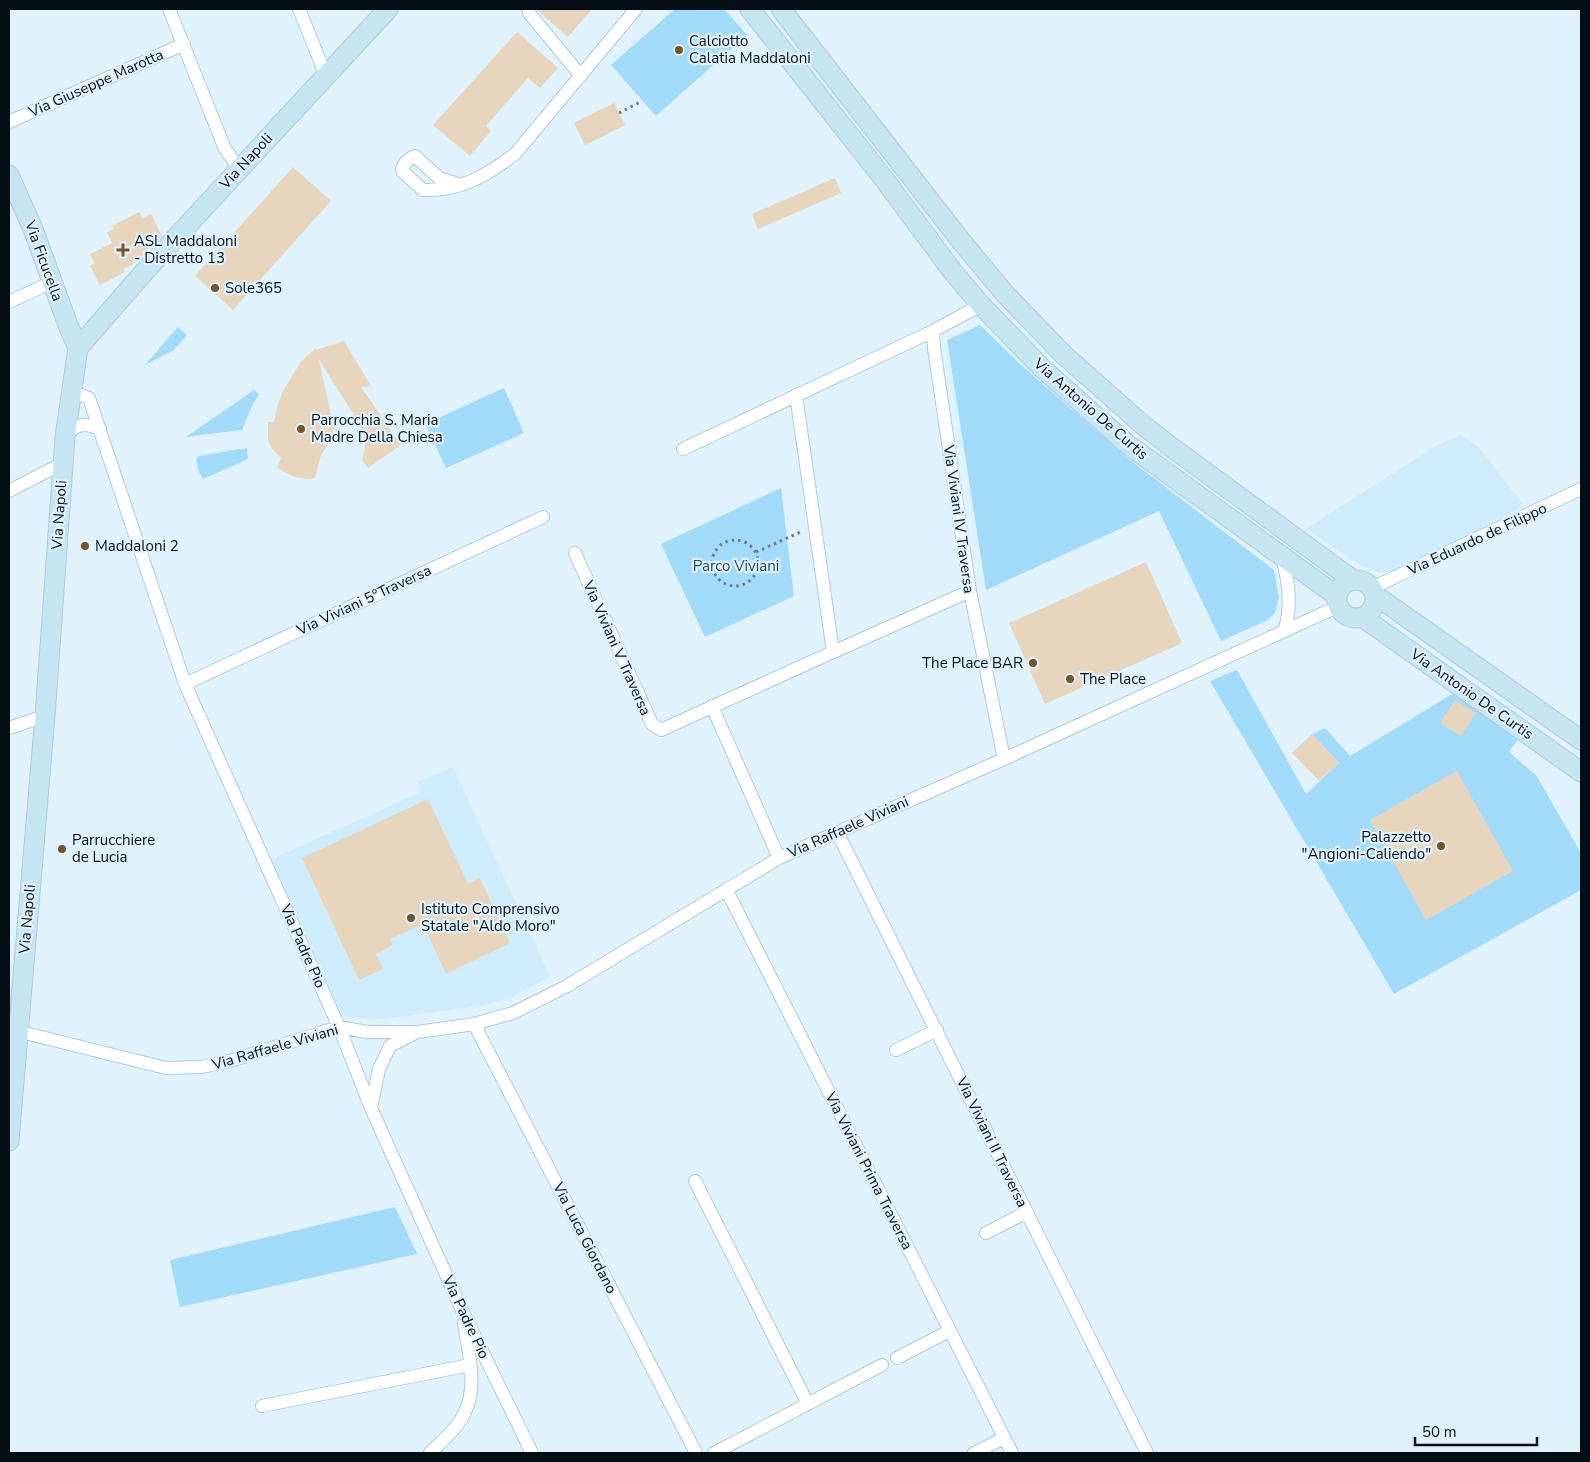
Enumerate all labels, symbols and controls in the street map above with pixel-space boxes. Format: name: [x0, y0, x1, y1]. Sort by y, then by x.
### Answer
place label: Calciotto Calatia Maddaloni: [689, 31, 811, 68]
street label: Via Giuseppe Marotta: [25, 44, 167, 122]
marker: Calciotto Calatia Maddaloni: [673, 44, 685, 56]
street label: Via Napoli: [214, 129, 277, 194]
street label: Via Ficucella: [20, 217, 68, 304]
place label: ASL Maddaloni - Distretto 13: [134, 231, 237, 268]
marker: ASL Maddaloni - Distretto 13: [116, 243, 130, 257]
place label: Sole365: [225, 278, 282, 298]
marker: Sole365: [209, 282, 221, 294]
street label: Via Antonio De Curtis: [1029, 353, 1153, 464]
place label: Parrocchia S. Maria Madre Della Chiesa: [311, 410, 443, 447]
marker: Parrocchia S. Maria Madre Della Chiesa: [295, 423, 307, 435]
street label: Via Viviani IV Traversa: [939, 443, 979, 594]
street label: Via Napoli: [47, 480, 71, 551]
street label: Via Eduardo de Filippo: [1403, 498, 1550, 581]
place label: Maddaloni 2: [95, 536, 179, 556]
marker: Maddaloni 2: [79, 540, 91, 552]
park label: Parco Viviani: [693, 556, 779, 576]
street label: Via Viviani 5°Traversa: [293, 560, 435, 640]
street label: Via Viviani V Traversa: [578, 576, 656, 719]
street label: Via Antonio De Curtis: [1406, 643, 1537, 744]
place label: The Place BAR: [922, 653, 1023, 673]
marker: The Place BAR: [1027, 657, 1039, 669]
place label: The Place: [1080, 669, 1146, 689]
marker: The Place: [1064, 673, 1076, 685]
street label: Via Raffaele Viviani: [783, 791, 912, 863]
place label: Palazzetto "Angioni-Caliendo": [1302, 827, 1431, 864]
place label: Parrucchiere de Lucia: [72, 830, 155, 867]
marker: Palazzetto "Angioni-Caliendo": [1435, 840, 1447, 852]
marker: Parrucchiere de Lucia: [56, 843, 68, 855]
street label: Via Napoli: [14, 883, 40, 956]
place label: Istituto Comprensivo Statale "Aldo Moro": [421, 899, 560, 936]
street label: Via Padre Pio: [275, 900, 330, 991]
marker: Istituto Comprensivo Statale "Aldo Moro": [405, 912, 417, 924]
street label: Via Raffaele Viviani: [209, 1019, 340, 1075]
street label: Via Viviani II Traversa: [951, 1072, 1032, 1211]
street label: Via Viviani Prima Traversa: [820, 1088, 917, 1253]
street label: Via Luca Giordano: [548, 1178, 622, 1297]
street label: Via Padre Pio: [438, 1271, 494, 1362]
scale bar: [1415, 1414, 1538, 1446]
text: 50 m: [1422, 1422, 1457, 1442]

